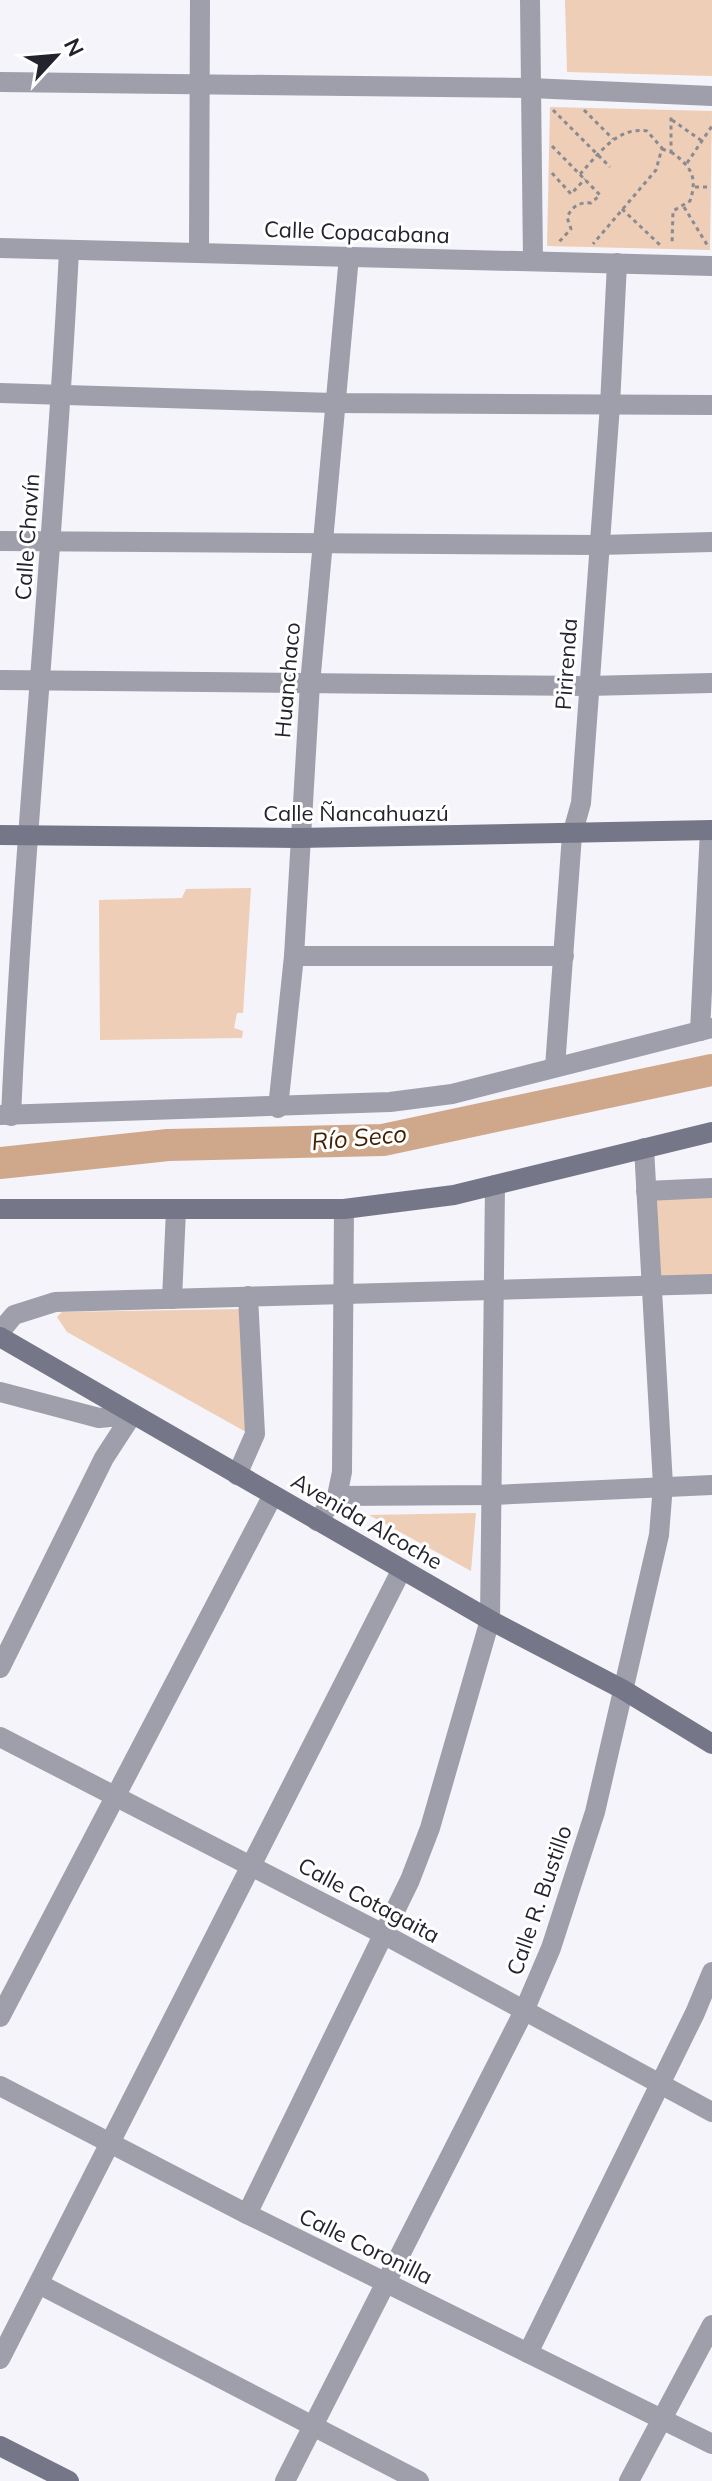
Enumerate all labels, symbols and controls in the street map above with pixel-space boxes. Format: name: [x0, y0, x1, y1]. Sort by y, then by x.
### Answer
north arrow: [16, 16, 96, 96]
text: N: [58, 34, 90, 61]
street label: Calle Copacabana: [264, 215, 450, 249]
street label: Calle Chavín: [9, 473, 45, 601]
street label: Pirirenda: [549, 617, 583, 711]
street label: Huanchaco: [268, 621, 306, 739]
street label: Calle Ñancahuazú: [263, 799, 449, 827]
water label: Río Seco: [310, 1118, 408, 1156]
street label: Avenida Alcoche: [286, 1466, 448, 1576]
street label: Calle R. Bustillo: [500, 1821, 578, 1979]
street label: Calle Cotagaita: [293, 1851, 445, 1949]
street label: Calle Coronilla: [295, 2202, 437, 2290]

